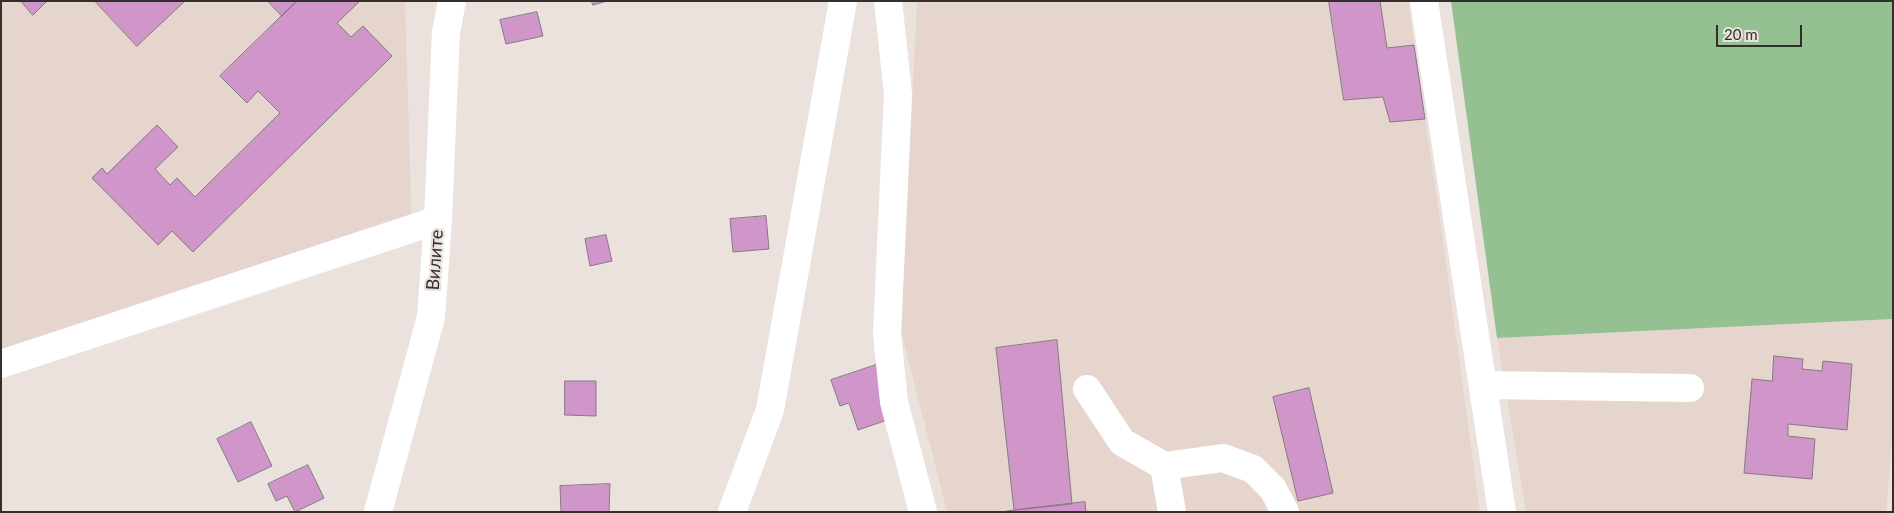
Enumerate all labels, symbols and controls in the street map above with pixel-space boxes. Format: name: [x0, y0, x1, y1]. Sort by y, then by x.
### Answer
scale bar: [1719, 15, 1805, 47]
text: 20 m: [1724, 25, 1758, 43]
street label: Вилите: [422, 229, 448, 291]

